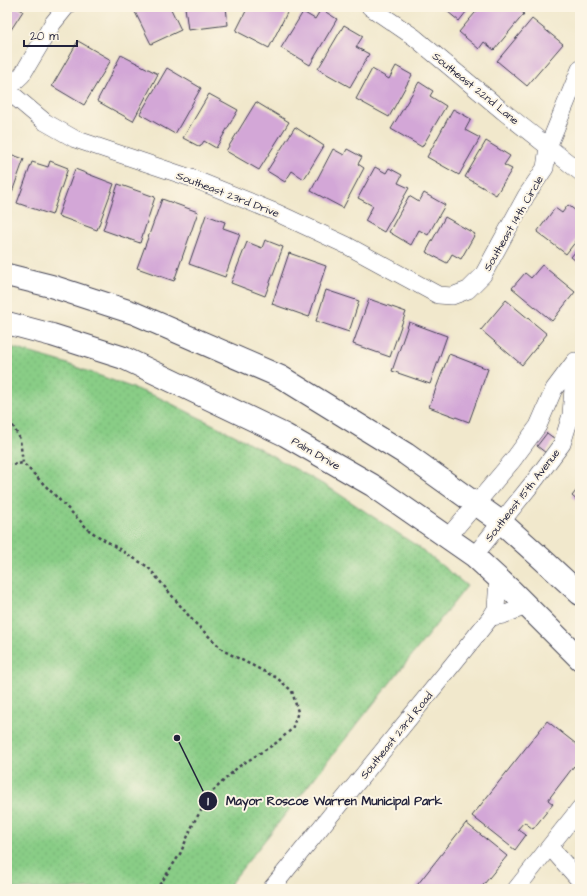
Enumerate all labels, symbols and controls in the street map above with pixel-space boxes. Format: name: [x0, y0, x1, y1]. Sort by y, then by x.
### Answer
scale bar: [24, 22, 77, 48]
text: 20 m: [30, 28, 59, 45]
street label: Southeast 22nd Lane: [429, 49, 522, 128]
street label: Southeast 23rd Drive: [174, 168, 282, 221]
street label: Southeast 14th Circle: [480, 173, 547, 274]
street label: Palm Drive: [289, 433, 343, 473]
street label: Southeast 15th Avenue: [481, 446, 563, 545]
street label: Southeast 23rd Road: [357, 688, 436, 782]
callout: Mayor Roscoe Warren Municipal Park: [198, 789, 450, 813]
text: 1: [207, 793, 209, 810]
text: Mayor Roscoe Warren Municipal Park: [226, 793, 443, 811]

